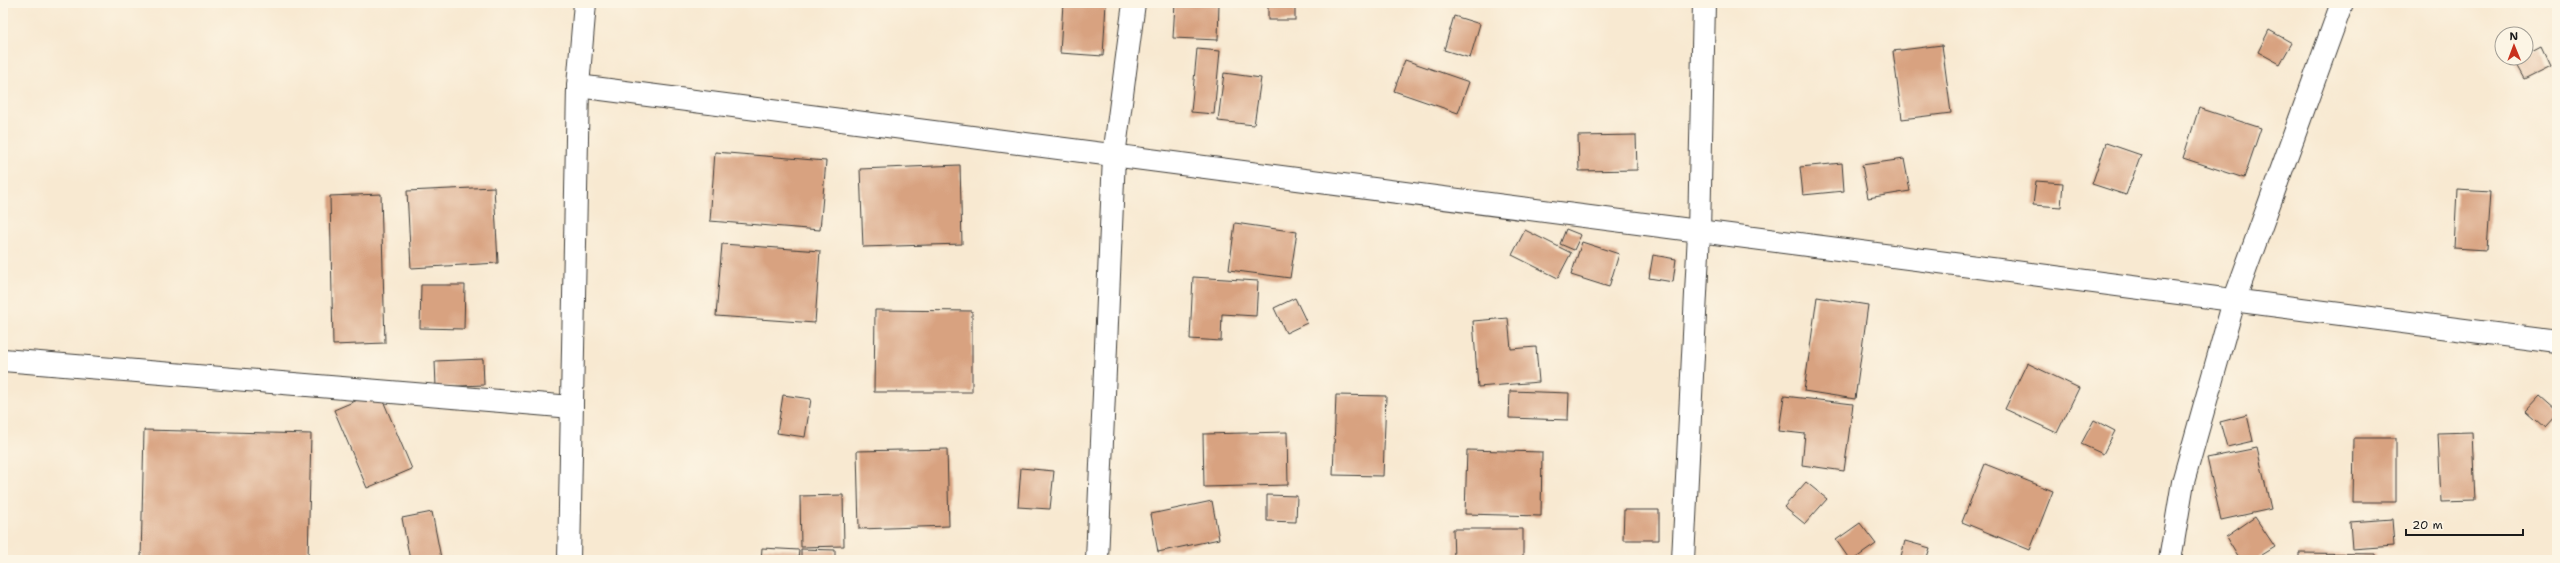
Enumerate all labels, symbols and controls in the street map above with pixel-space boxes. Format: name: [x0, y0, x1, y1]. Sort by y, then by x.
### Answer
north arrow: [2494, 26, 2534, 66]
text: N: [2509, 29, 2519, 44]
scale bar: [2406, 511, 2523, 537]
text: 20 m: [2412, 517, 2443, 533]

